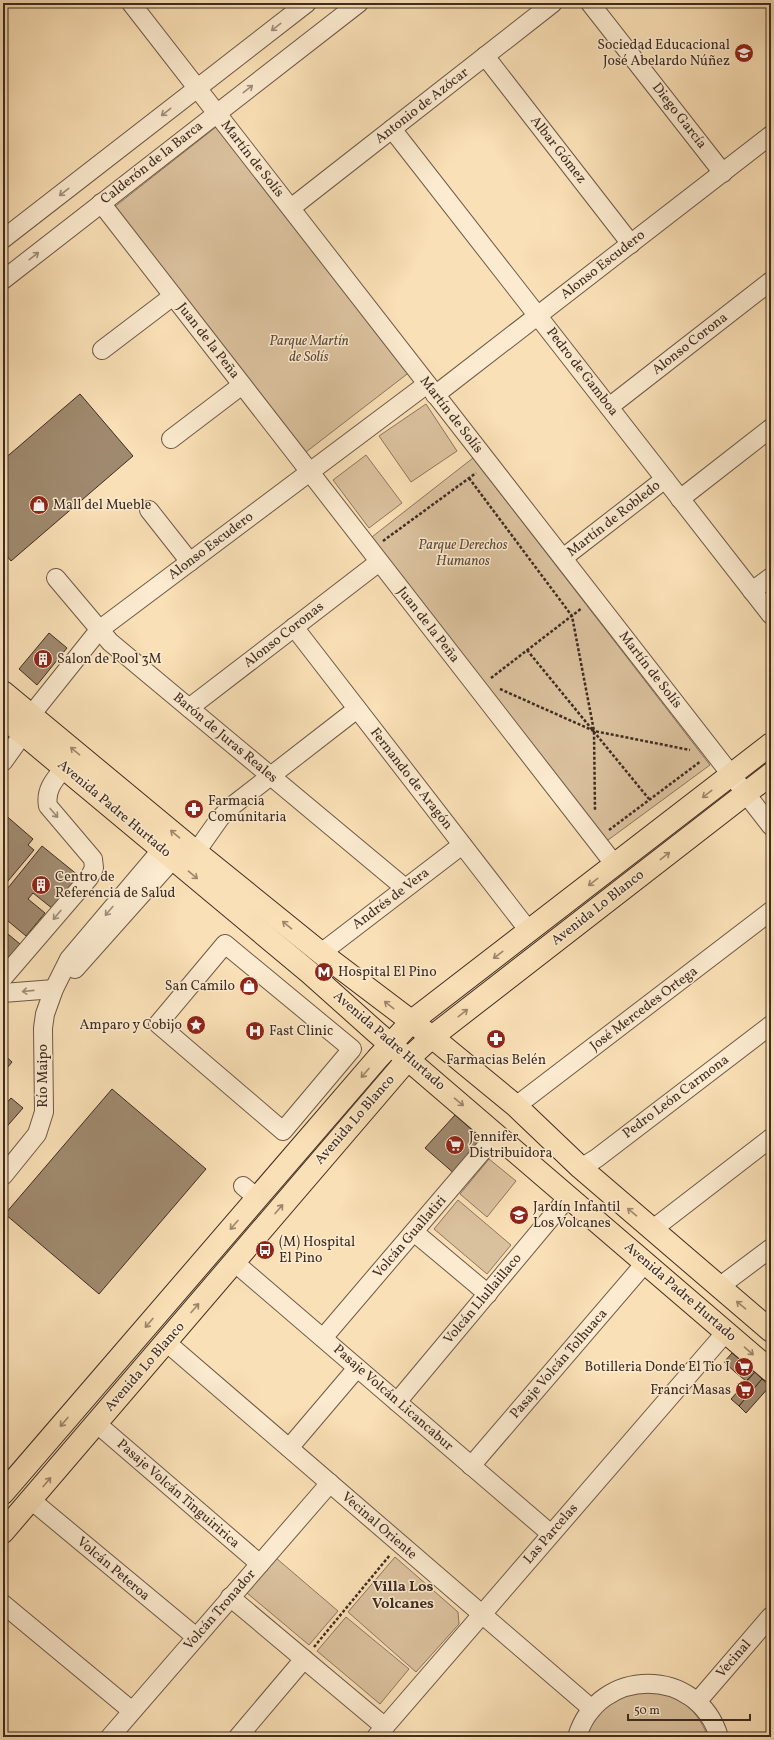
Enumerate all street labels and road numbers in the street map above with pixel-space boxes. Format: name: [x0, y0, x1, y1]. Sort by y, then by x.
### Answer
street label: Antonio de Azócar: [371, 63, 473, 149]
street label: Diego García: [647, 79, 711, 153]
street label: Albar Gómez: [526, 112, 590, 188]
street label: Calderón de la Barca: [97, 117, 207, 209]
street label: Martín de Solís: [216, 117, 288, 201]
street label: Alonso Escudero: [557, 226, 649, 304]
street label: Juan de la Peña: [172, 299, 244, 383]
street label: Alonso Corona: [648, 308, 732, 380]
street label: Pedro de Gamboa: [541, 324, 623, 420]
street label: Martín de Solís: [415, 373, 487, 457]
street label: Martín de Robledo: [563, 476, 665, 562]
street label: Alonso Escudero: [164, 508, 258, 584]
street label: Juan de la Peña: [392, 583, 464, 667]
street label: Alonso Coronas: [240, 598, 328, 672]
street label: Martín de Solís: [614, 628, 686, 712]
street label: Barón de Juras Reales: [169, 689, 281, 787]
street label: Fernando de Aragón: [365, 724, 457, 834]
street label: Avenida Padre Hurtado: [53, 756, 175, 862]
street label: Andrés de Vera: [349, 864, 433, 934]
street label: Avenida Lo Blanco: [548, 866, 648, 950]
street label: José Mercedes Ortega: [586, 962, 702, 1056]
street label: Avenida Padre Hurtado: [329, 987, 449, 1095]
street label: Río Maipo: [34, 1044, 53, 1108]
street label: Pedro León Carmona: [619, 1051, 733, 1143]
street label: Avenida Lo Blanco: [311, 1071, 399, 1169]
street label: Volcán Guallatiri: [369, 1192, 451, 1282]
street label: Avenida Padre Hurtado: [620, 1238, 740, 1346]
street label: Volcán Llullaillaco: [440, 1250, 526, 1348]
street label: Pasaje Volcán Tolhuaca: [506, 1305, 612, 1423]
street label: Avenida Lo Blanco: [101, 1318, 189, 1416]
street label: Pasaje Volcán Licancabur: [329, 1340, 457, 1456]
street label: Pasaje Volcán Tinguiririca: [112, 1435, 244, 1553]
street label: Vecinal Oriente: [337, 1488, 421, 1564]
street label: Las Parcelas: [519, 1500, 583, 1568]
street label: Volcán Peteroa: [72, 1533, 154, 1605]
street label: Volcán Tronador: [180, 1565, 260, 1654]
street label: Vecinal: [712, 1636, 756, 1682]

